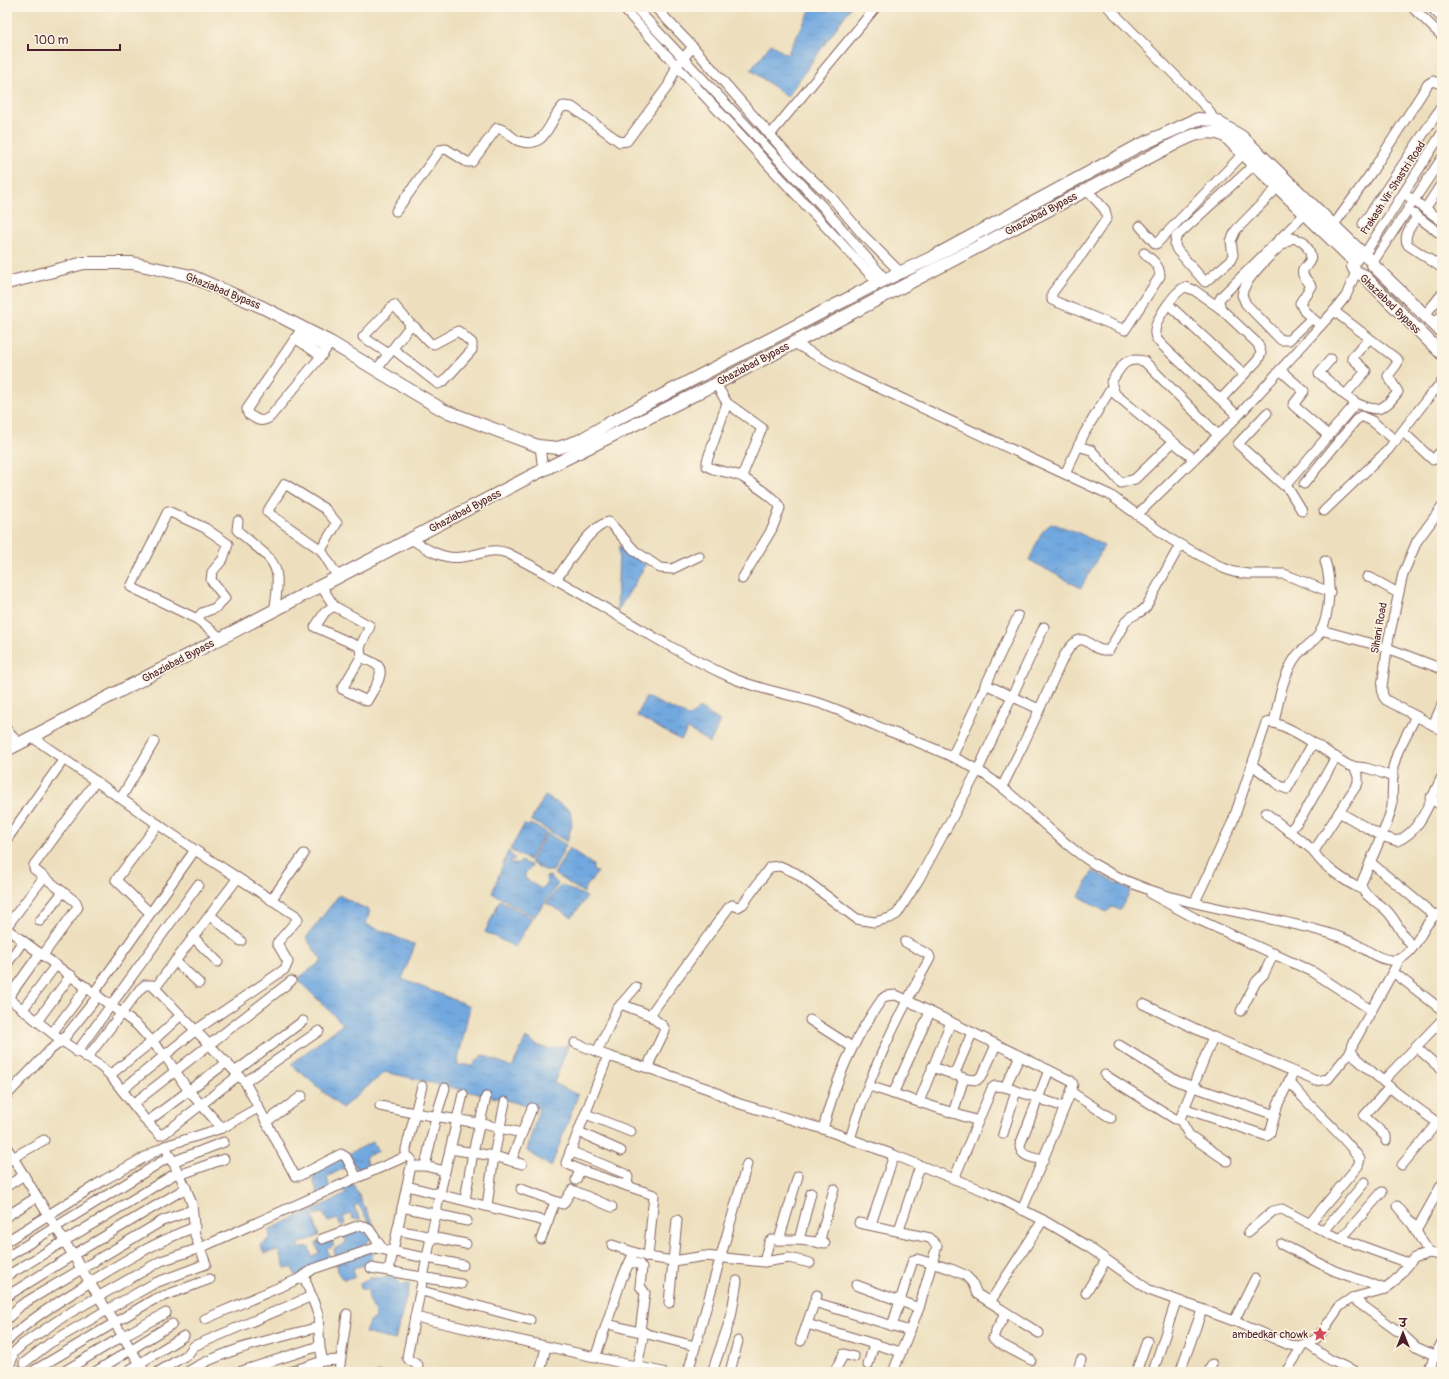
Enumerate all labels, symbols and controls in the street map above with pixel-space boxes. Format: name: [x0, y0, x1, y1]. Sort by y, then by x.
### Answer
scale bar: [28, 26, 120, 52]
text: 100 m: [34, 33, 69, 48]
street label: Prakash Vir Shastri Road: [1358, 139, 1428, 237]
street label: Ghaziabad Bypass: [1003, 190, 1079, 238]
street label: Ghaziabad Bypass: [184, 270, 262, 312]
street label: Ghaziabad Bypass: [1357, 272, 1423, 336]
street label: Ghaziabad Bypass: [715, 340, 791, 388]
street label: Ghaziabad Bypass: [427, 487, 503, 535]
street label: Sihani Road: [1368, 601, 1390, 655]
street label: Ghaziabad Bypass: [140, 637, 216, 685]
north arrow: [1383, 1313, 1423, 1353]
text: उ: [1398, 1317, 1408, 1330]
place icon: ambedkar chowk: [1311, 1325, 1329, 1343]
place label: ambedkar chowk: [1232, 1328, 1308, 1341]

